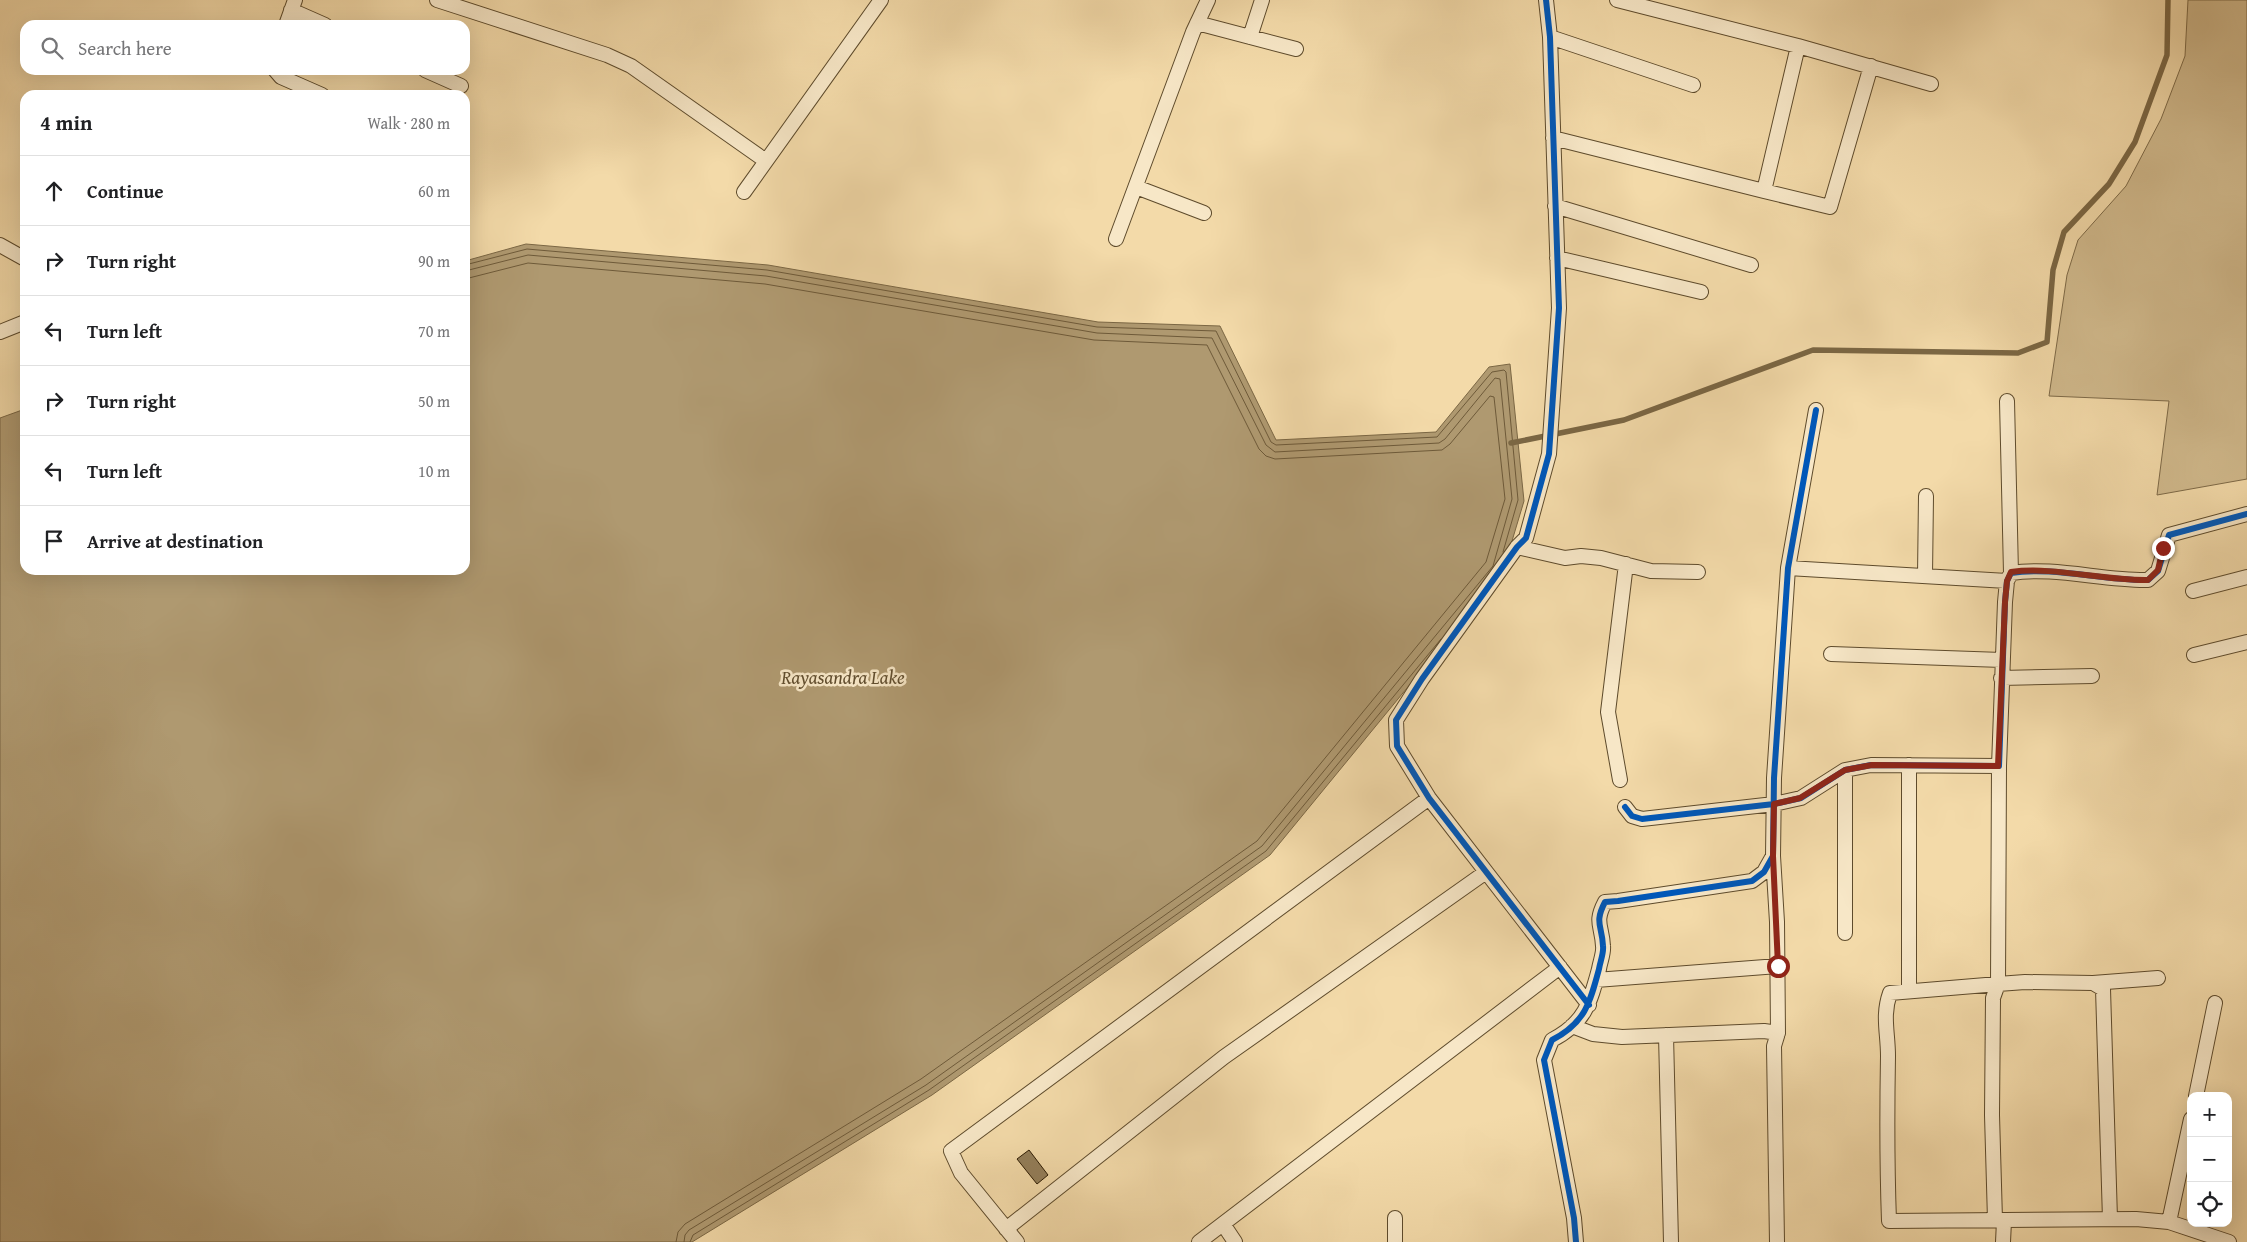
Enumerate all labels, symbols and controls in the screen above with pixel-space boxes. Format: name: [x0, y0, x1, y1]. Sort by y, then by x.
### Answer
search box: [20, 20, 470, 75]
icon: search: [38, 34, 66, 62]
text: Search here: [78, 34, 172, 62]
text: 4 min: [40, 107, 92, 138]
text: Walk · 280 m: [367, 111, 450, 135]
icon: ahead: [40, 177, 68, 205]
text: Continue: [87, 177, 164, 205]
text: 60 m: [418, 179, 450, 203]
icon: right: [40, 247, 68, 275]
text: Turn right: [87, 247, 176, 275]
text: 90 m: [418, 249, 450, 273]
icon: left: [40, 317, 68, 345]
text: Turn left: [87, 317, 162, 345]
text: 70 m: [418, 319, 450, 343]
icon: right: [40, 387, 68, 415]
text: Turn right: [87, 387, 176, 415]
text: 50 m: [418, 389, 450, 413]
icon: left: [40, 457, 68, 485]
text: Turn left: [87, 457, 162, 485]
text: 10 m: [418, 459, 450, 483]
icon: arrive: [40, 527, 68, 555]
text: Arrive at destination: [87, 527, 263, 555]
route end: [2152, 537, 2175, 560]
water label: Rayasandra Lake: [780, 663, 905, 691]
route start: [1767, 955, 1790, 978]
map controls: [2187, 1092, 2232, 1227]
button: +: [2187, 1092, 2232, 1137]
button: −: [2187, 1137, 2232, 1182]
button: locate: [2187, 1182, 2232, 1227]

